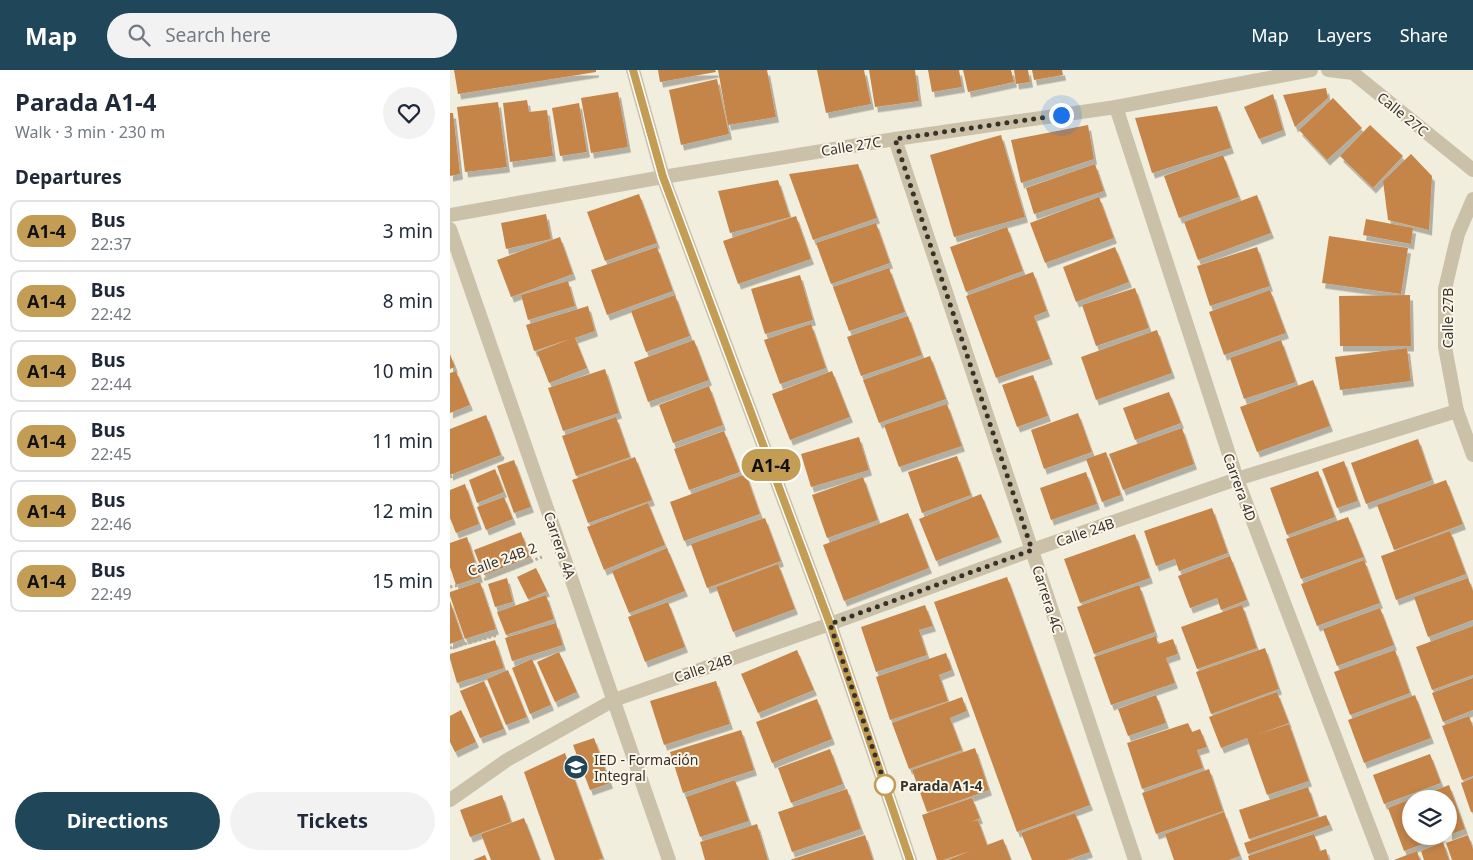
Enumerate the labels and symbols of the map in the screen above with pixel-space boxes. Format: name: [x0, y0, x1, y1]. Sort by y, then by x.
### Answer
street label: Calle 27C: [1374, 88, 1433, 140]
your location: [1049, 103, 1074, 128]
street label: Calle 27C: [820, 132, 882, 160]
street label: Calle 27B: [1438, 288, 1457, 348]
line badge: A1-4: [736, 449, 806, 481]
street label: Carrera 4D: [1219, 450, 1261, 524]
street label: Carrera 4A: [540, 509, 580, 581]
street label: Calle 24B: [1053, 513, 1117, 551]
street label: Calle 24B 2: [465, 538, 539, 580]
street label: Carrera 4C: [1028, 563, 1068, 635]
street label: Calle 24B: [671, 649, 735, 687]
place label: IED - Formación Integral: [594, 750, 698, 785]
school or university icon: IED - Formación Integral: [563, 754, 589, 780]
marker: Parada A1-4: [874, 774, 896, 796]
place label: Parada A1-4: [900, 776, 983, 795]

